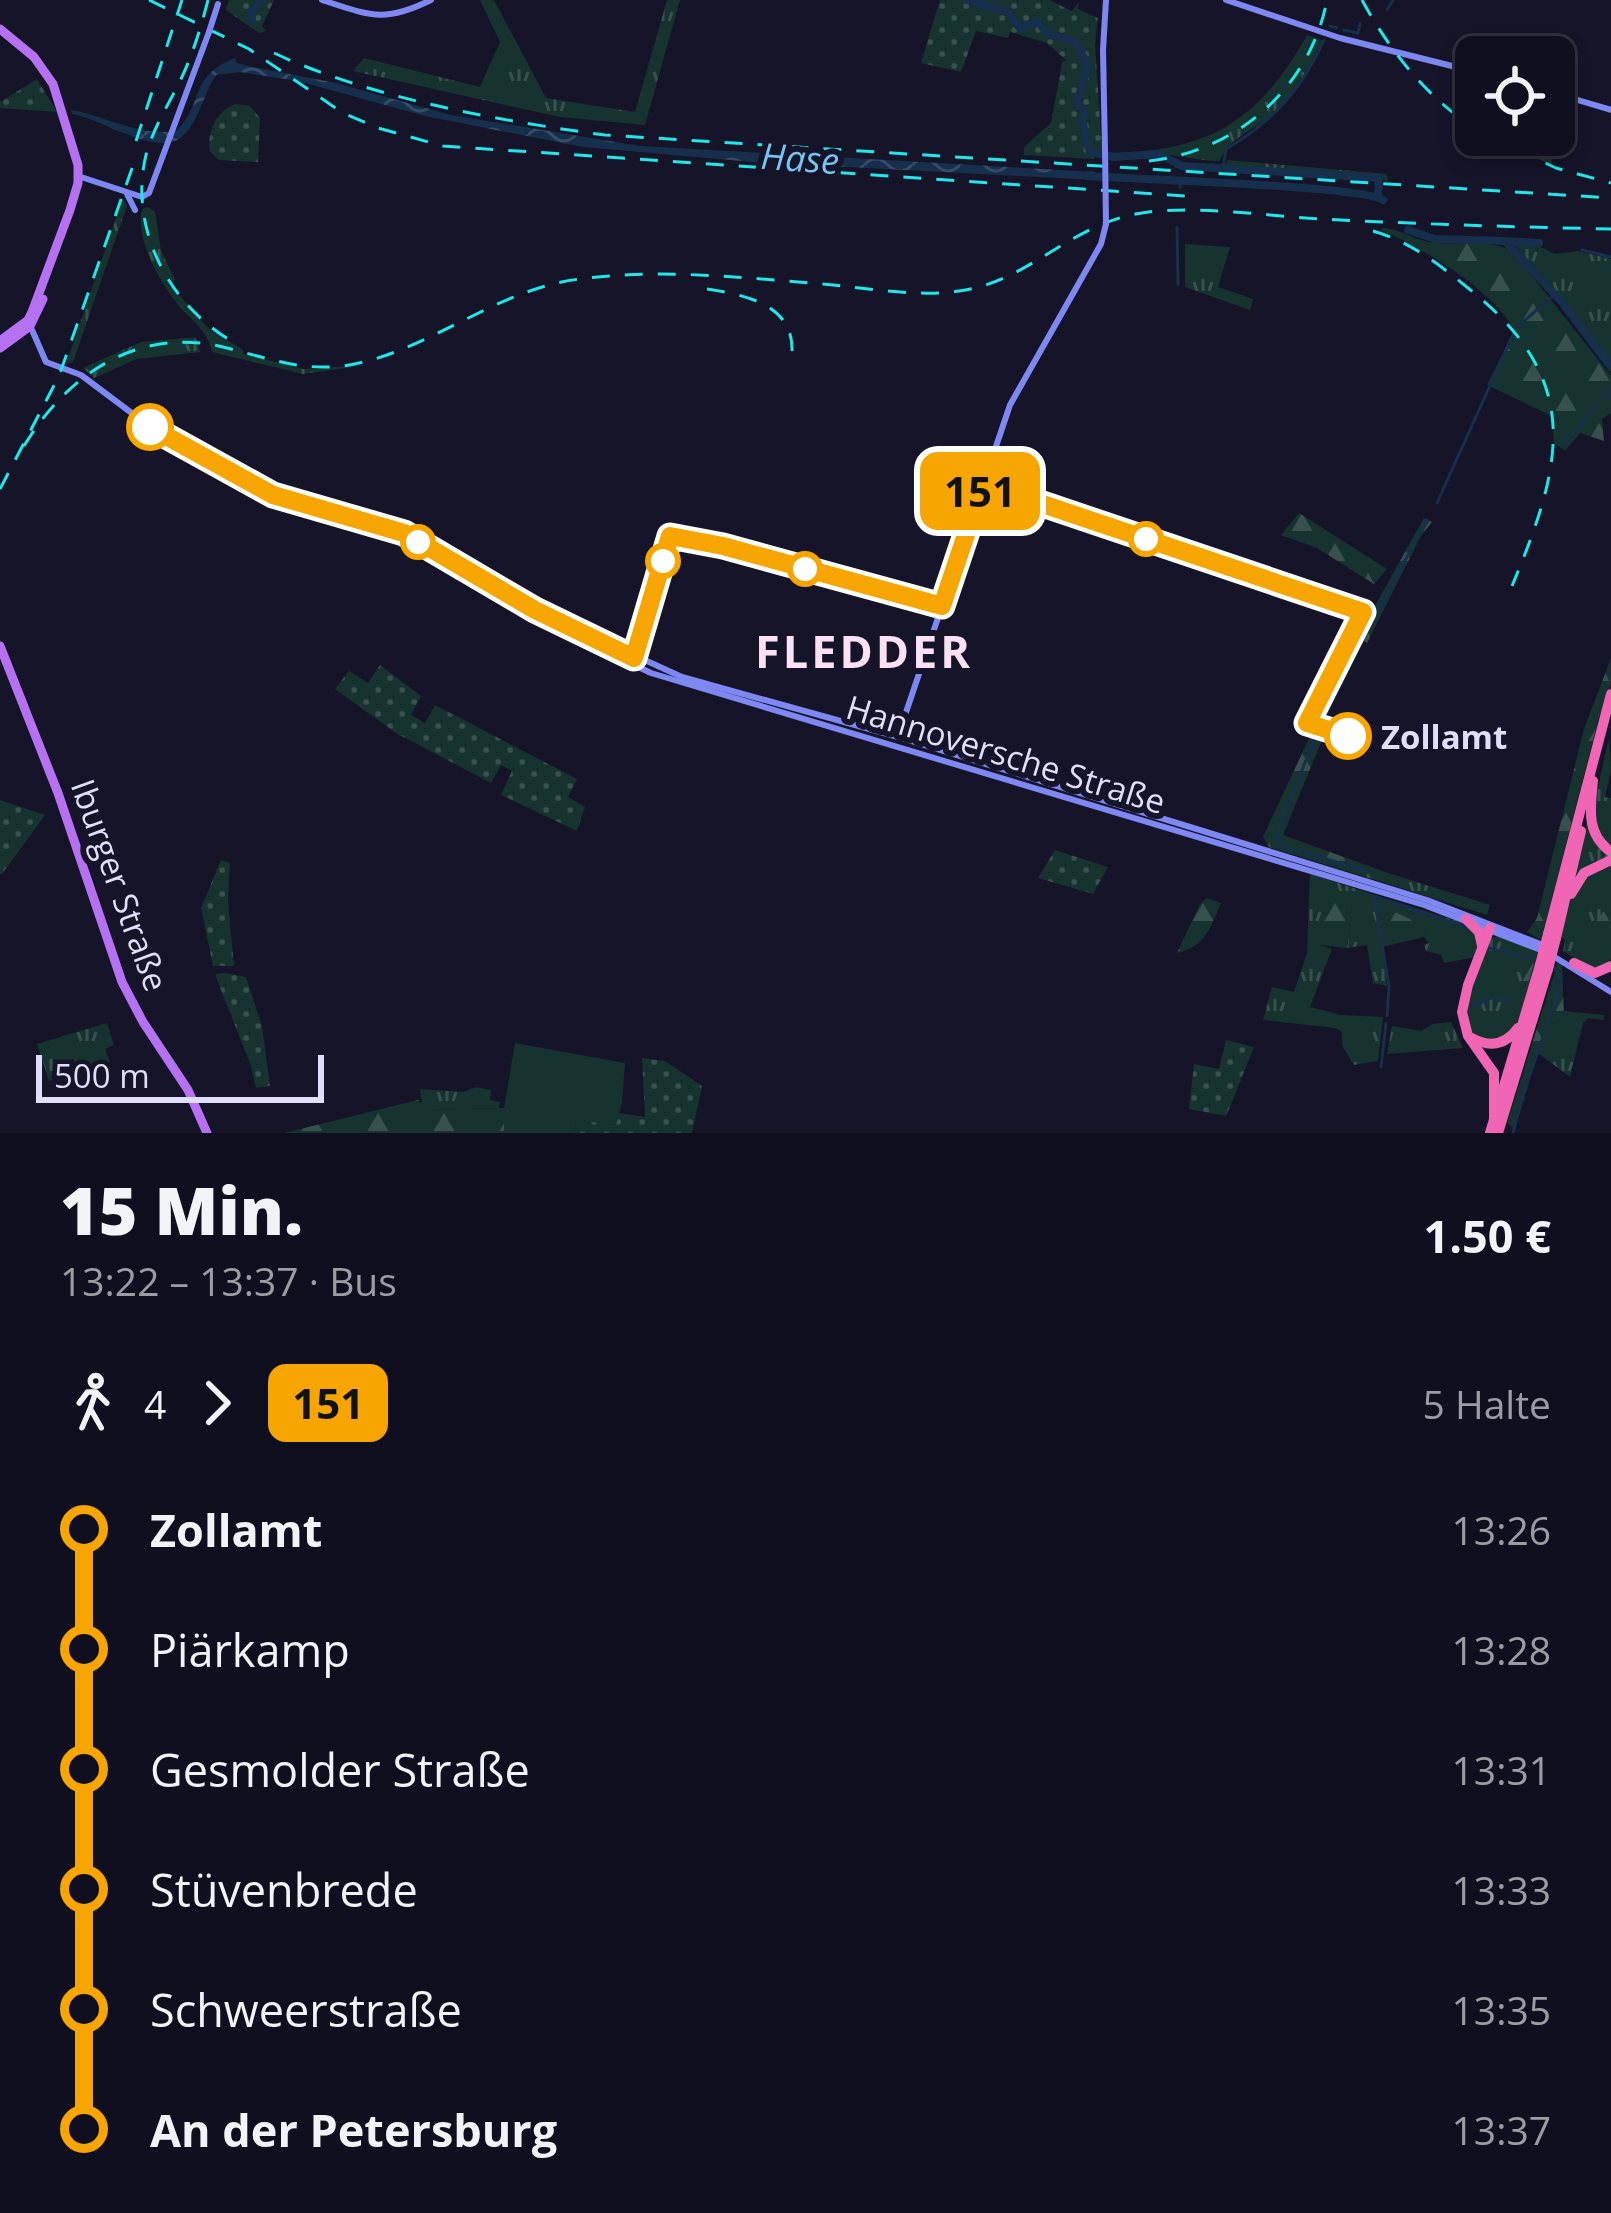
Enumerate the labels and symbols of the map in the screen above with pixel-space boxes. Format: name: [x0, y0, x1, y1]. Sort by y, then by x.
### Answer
water label: Hase: [759, 131, 841, 185]
unlabelled marker: [128, 405, 172, 449]
line badge: 151: [911, 452, 1049, 530]
unlabelled marker: [1130, 523, 1162, 555]
unlabelled marker: [402, 526, 434, 558]
unlabelled marker: [647, 545, 679, 577]
unlabelled marker: [789, 553, 821, 585]
district label: FLEDDER: [755, 620, 973, 681]
street label: Hannoversche Straße: [841, 684, 1171, 824]
marker: Zollamt: [1326, 714, 1370, 758]
place label: Zollamt: [1381, 714, 1507, 759]
street label: Iburger Straße: [61, 773, 179, 997]
scale bar: [36, 1049, 324, 1102]

